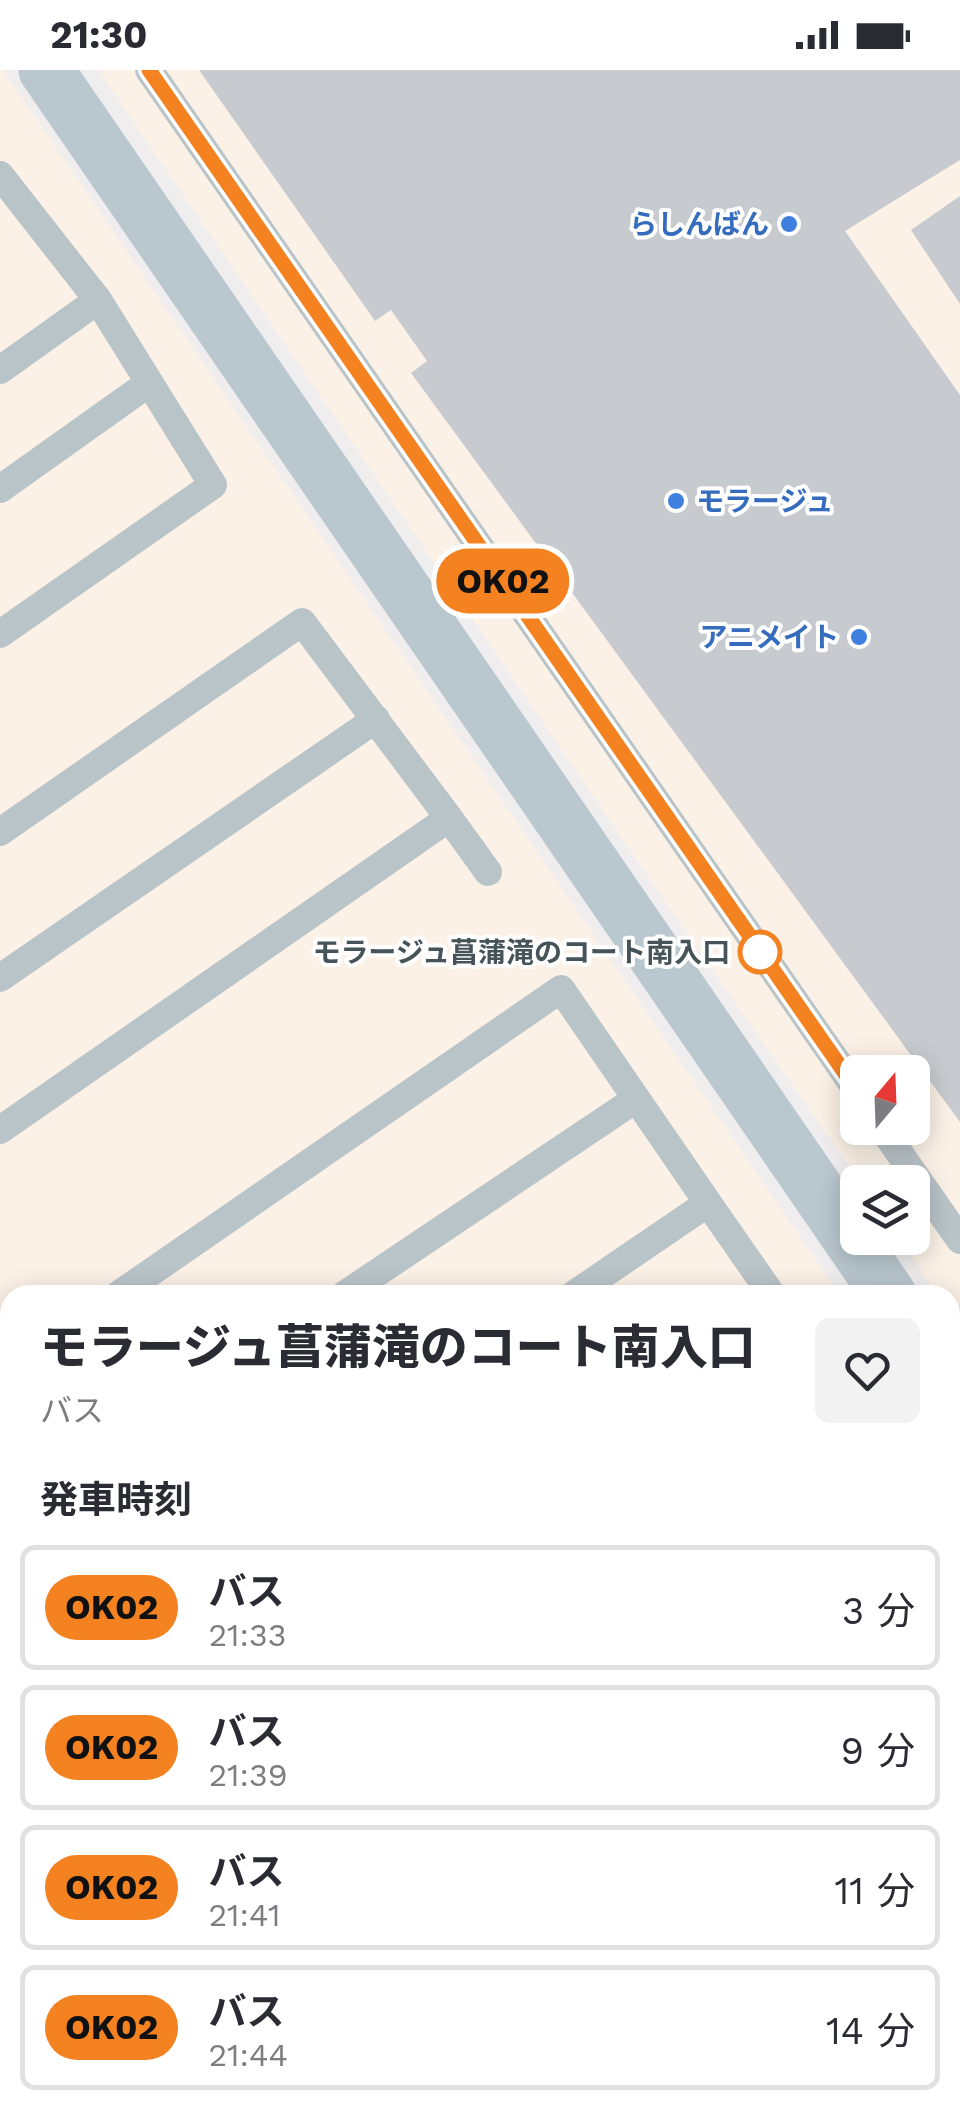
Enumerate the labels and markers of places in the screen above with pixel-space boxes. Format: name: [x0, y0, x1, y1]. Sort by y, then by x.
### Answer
place label: らしんばん: [629, 208, 769, 241]
marker: らしんばん: [778, 213, 800, 235]
place label: モラージュ: [696, 485, 833, 518]
marker: モラージュ: [665, 490, 687, 512]
place label: アニメイト: [700, 621, 839, 654]
marker: アニメイト: [848, 626, 870, 648]
marker: モラージュ菖蒲滝のコート南入口: [739, 931, 781, 973]
place label: モラージュ菖蒲滝のコート南入口: [313, 936, 730, 969]

